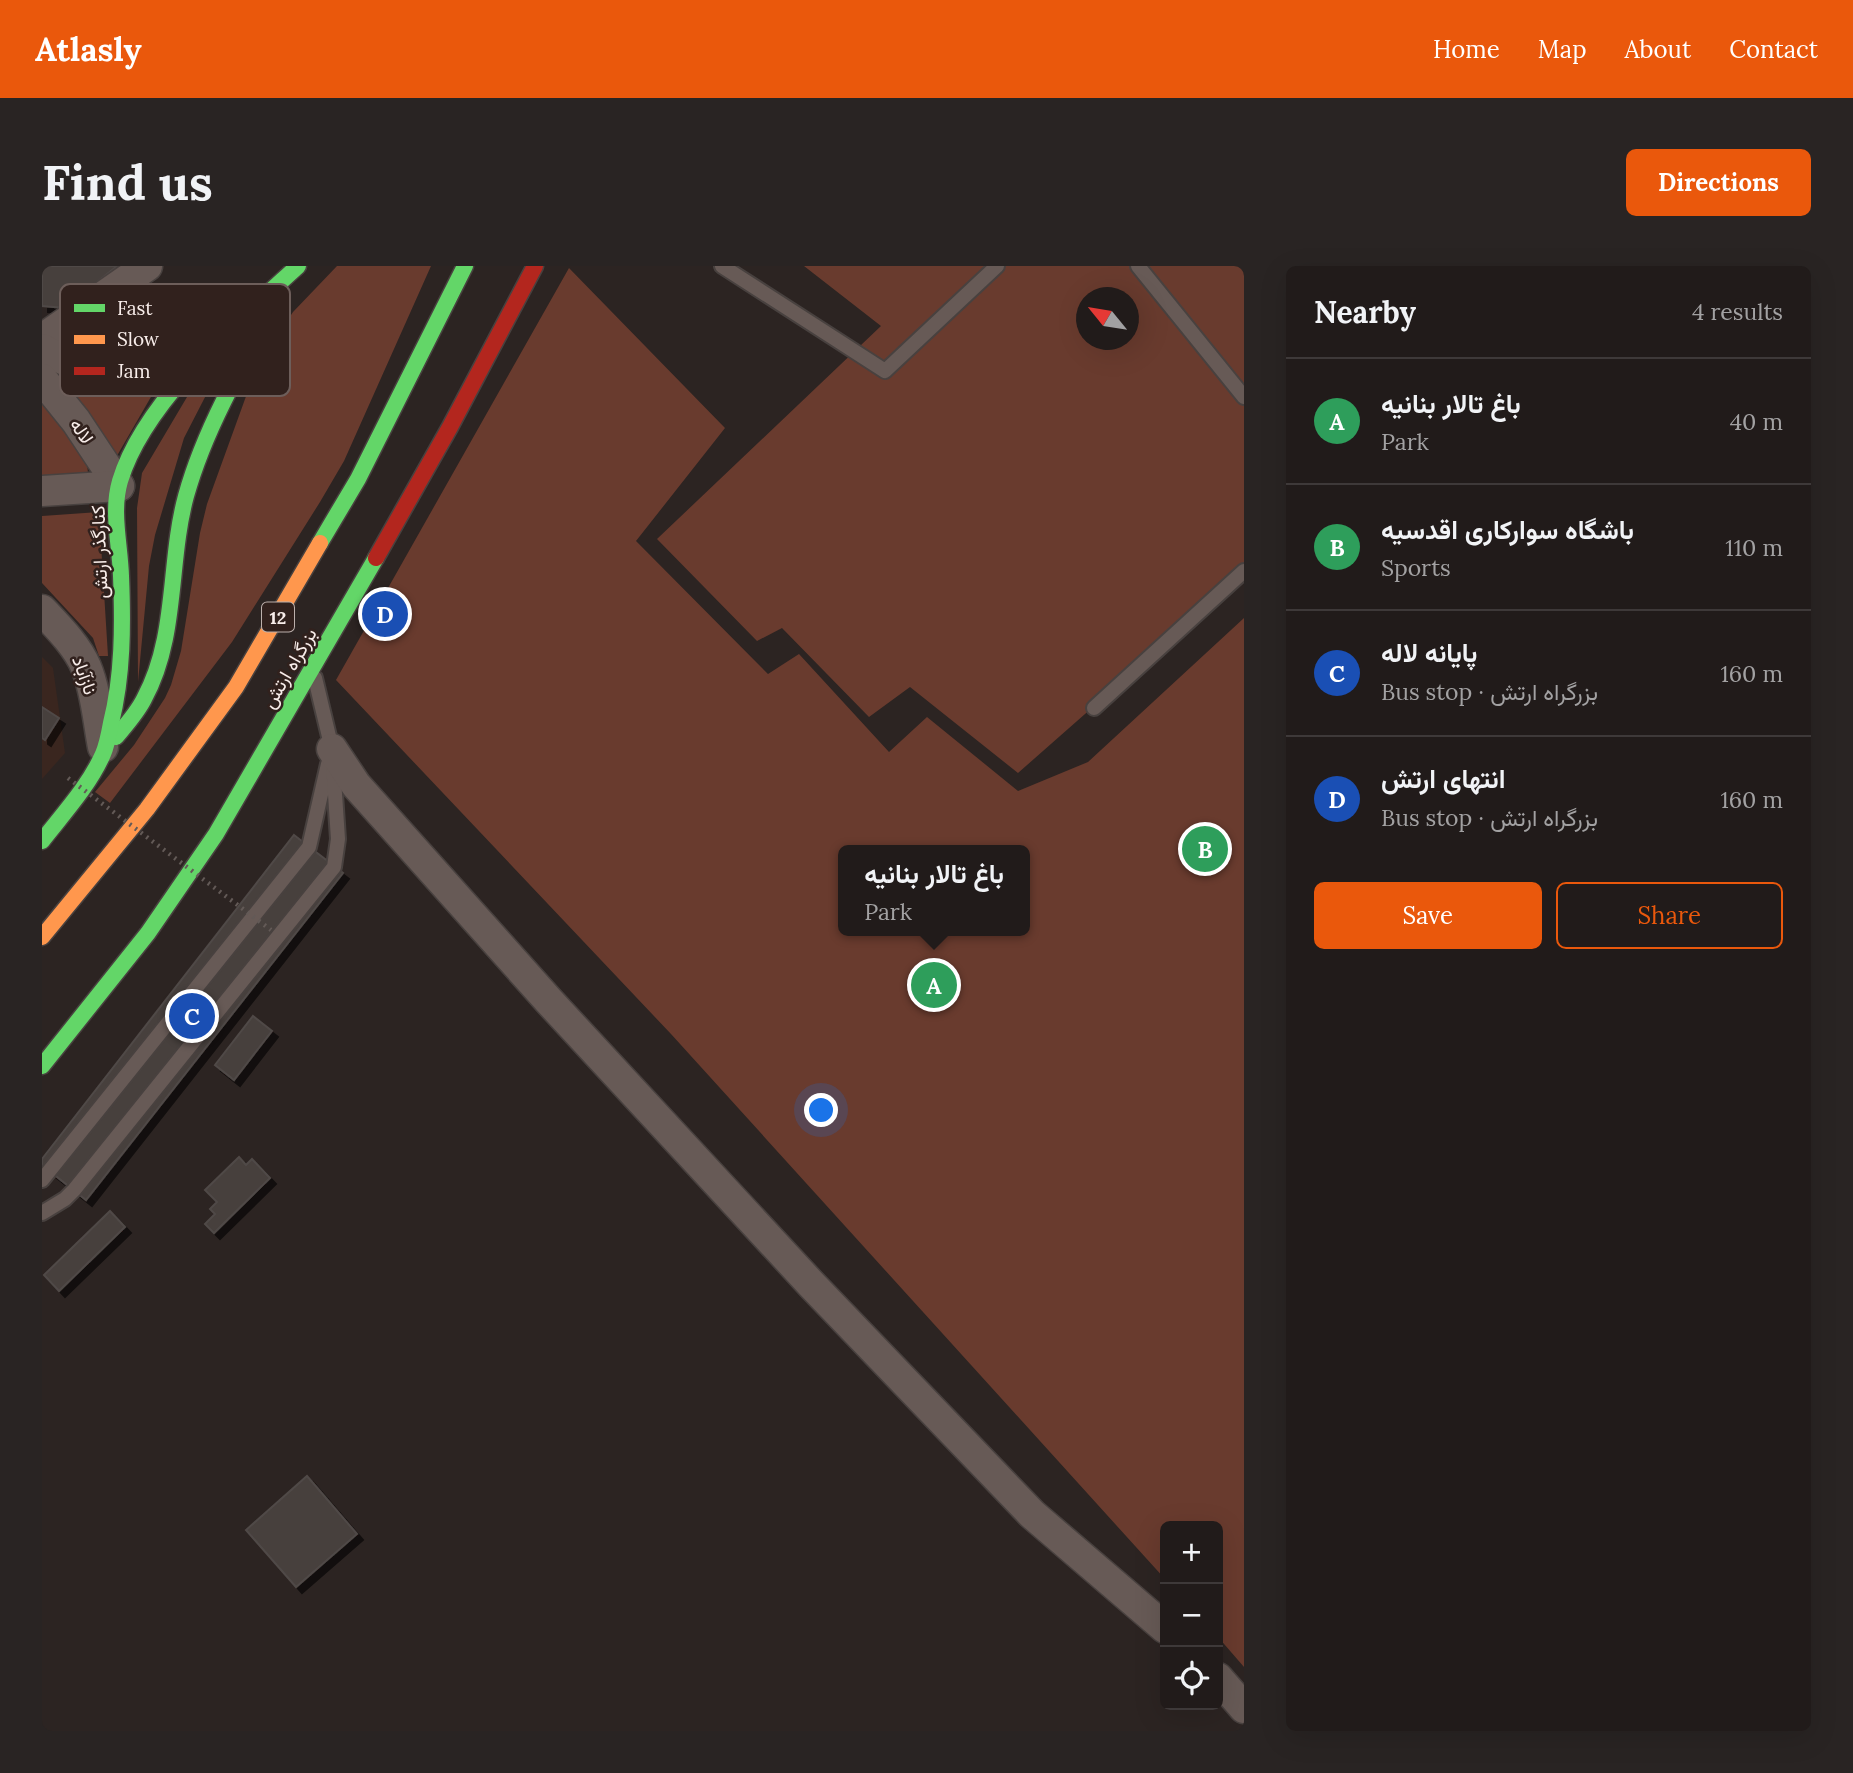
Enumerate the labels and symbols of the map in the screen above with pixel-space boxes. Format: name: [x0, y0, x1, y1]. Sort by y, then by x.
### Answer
legend: [60, 284, 290, 396]
north arrow: [1076, 287, 1139, 350]
text: Fast: [117, 296, 153, 320]
text: Slow: [117, 327, 160, 351]
text: Jam: [116, 359, 151, 383]
street label: لاله: [65, 413, 99, 449]
street label: کنارگذر ارتش: [85, 505, 113, 599]
pin: D: [362, 588, 408, 640]
road number: 12: [262, 603, 294, 632]
street label: بزرگراه ارتش: [256, 623, 322, 713]
street label: نازآباد: [67, 652, 103, 698]
pin: B: [1182, 823, 1228, 875]
pin: A: [911, 959, 957, 1011]
pin: C: [169, 990, 215, 1042]
your location: [804, 1093, 838, 1127]

